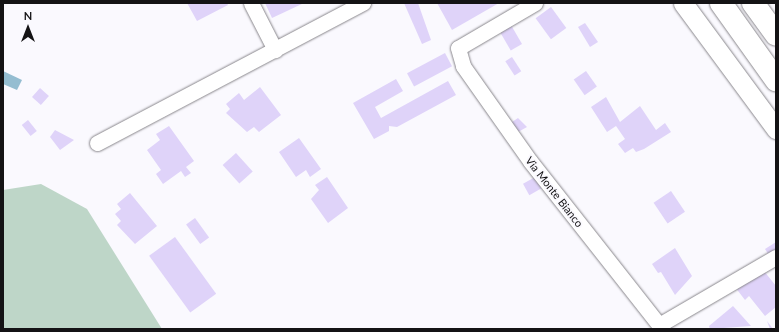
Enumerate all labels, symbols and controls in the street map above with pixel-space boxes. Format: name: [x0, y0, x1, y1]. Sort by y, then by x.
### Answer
north arrow: [8, 8, 48, 48]
text: N: [24, 9, 32, 22]
street label: Via Monte Bianco: [522, 154, 586, 230]

